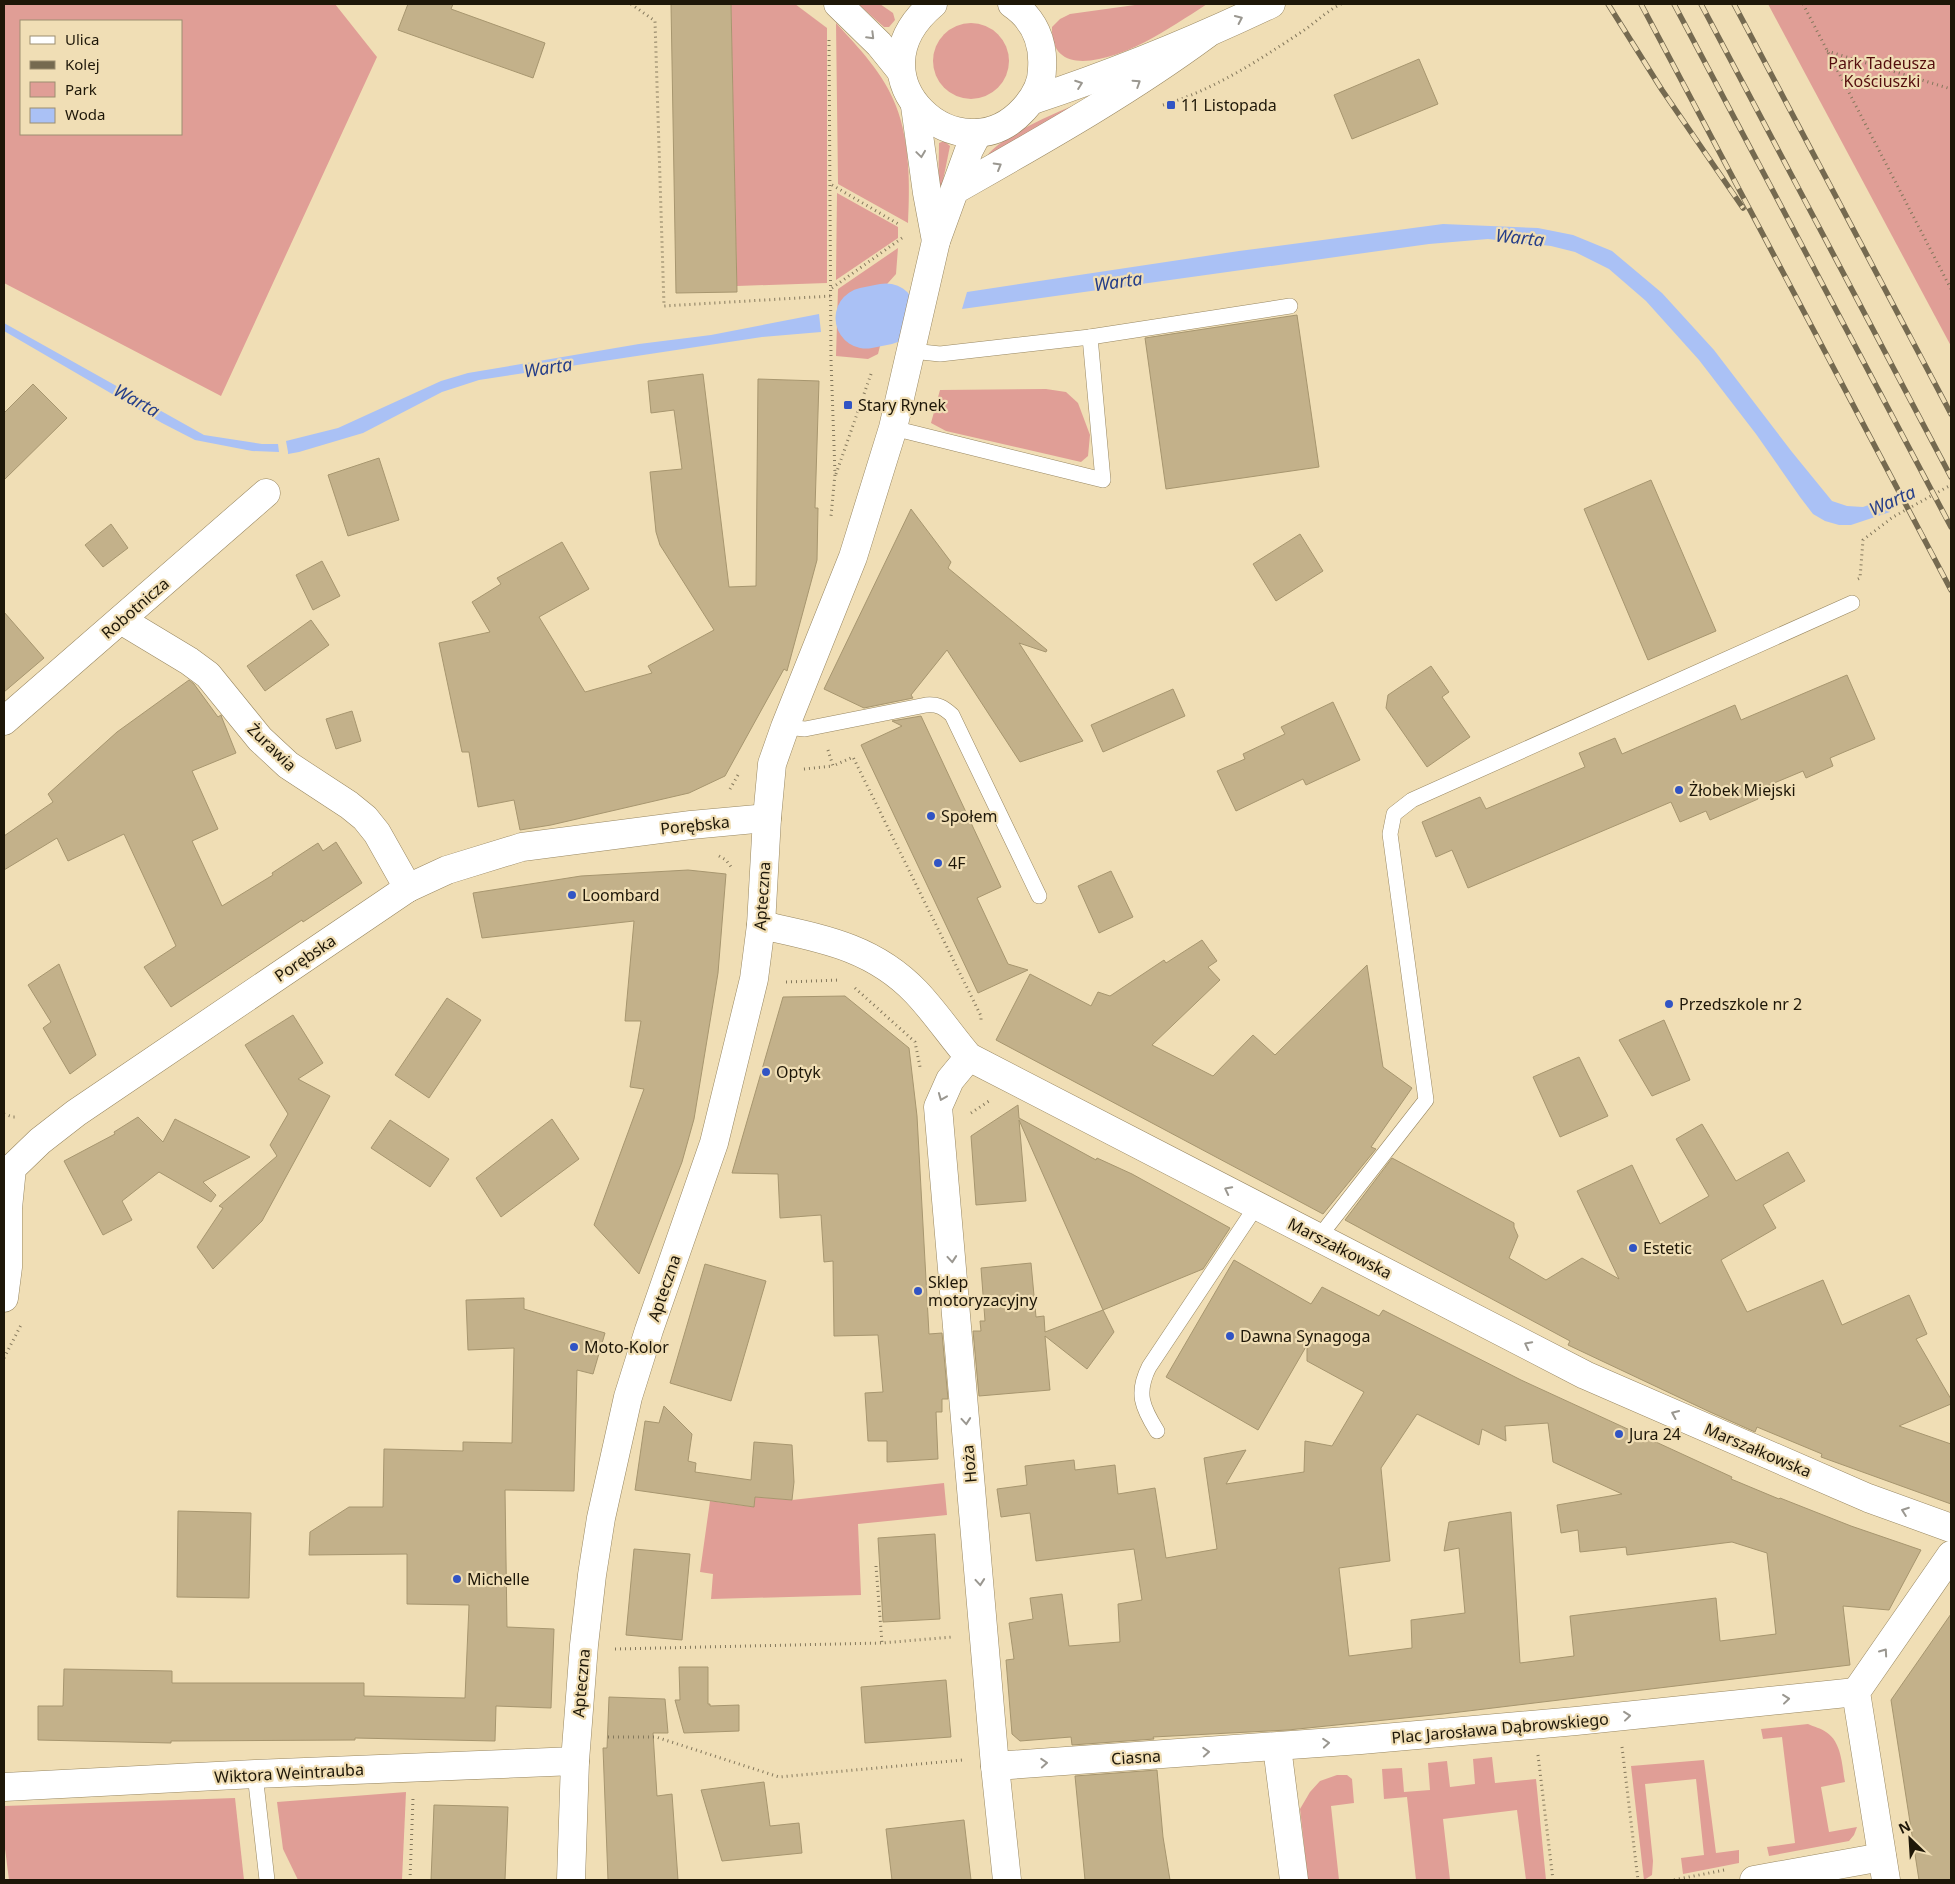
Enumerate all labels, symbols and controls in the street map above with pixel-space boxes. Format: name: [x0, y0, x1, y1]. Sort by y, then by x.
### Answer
one-way arrow: [1234, 15, 1243, 25]
legend: [20, 20, 182, 135]
text: Ulica: [65, 29, 99, 49]
one-way arrow: [865, 30, 874, 39]
park label: Park Tadeusza Kościuszki: [1828, 52, 1936, 92]
text: Kolej: [65, 54, 100, 74]
text: Park: [65, 79, 97, 99]
one-way arrow: [1074, 80, 1083, 90]
one-way arrow: [1132, 80, 1141, 89]
place label: 11 Listopada: [1181, 94, 1277, 116]
marker: 11 Listopada: [1165, 99, 1177, 111]
text: Woda: [65, 104, 105, 124]
one-way arrow: [915, 150, 926, 158]
one-way arrow: [992, 162, 1001, 172]
water label: Warta: [1495, 223, 1545, 251]
water label: Warta: [1092, 266, 1144, 296]
water label: Warta: [522, 351, 574, 383]
water label: Warta: [110, 378, 164, 422]
place label: Stary Rynek: [858, 394, 946, 416]
marker: Stary Rynek: [842, 399, 854, 411]
water label: Warta: [1865, 479, 1919, 521]
street label: Robotnicza: [96, 572, 174, 644]
street label: Żurawia: [243, 718, 301, 776]
place label: Żłobek Miejski: [1689, 779, 1796, 801]
marker: Żłobek Miejski: [1673, 784, 1685, 796]
place label: Społem: [941, 805, 997, 827]
street label: Porębska: [659, 810, 731, 840]
marker: Społem: [925, 810, 937, 822]
place label: 4F: [948, 852, 965, 874]
marker: 4F: [932, 857, 944, 869]
street label: Apteczna: [749, 861, 775, 931]
place label: Loombard: [582, 884, 660, 906]
marker: Loombard: [566, 889, 578, 901]
street label: Porębska: [270, 929, 340, 987]
place label: Przedszkole nr 2: [1679, 993, 1802, 1015]
marker: Przedszkole nr 2: [1663, 998, 1675, 1010]
place label: Optyk: [776, 1061, 821, 1083]
marker: Optyk: [760, 1066, 772, 1078]
one-way arrow: [938, 1093, 948, 1101]
one-way arrow: [1224, 1186, 1233, 1196]
street label: Marszałkowska: [1284, 1212, 1396, 1284]
place label: Estetic: [1643, 1237, 1692, 1259]
marker: Estetic: [1627, 1242, 1639, 1254]
street label: Apteczna: [642, 1252, 686, 1324]
one-way arrow: [946, 1255, 957, 1263]
place label: Sklep motoryzacyjny: [928, 1271, 1038, 1311]
marker: Sklep motoryzacyjny: [912, 1285, 924, 1297]
place label: Dawna Synagoga: [1240, 1325, 1370, 1347]
marker: Dawna Synagoga: [1224, 1330, 1236, 1342]
place label: Moto-Kolor: [584, 1336, 669, 1358]
marker: Moto-Kolor: [568, 1341, 580, 1353]
one-way arrow: [1524, 1341, 1533, 1351]
one-way arrow: [1671, 1410, 1680, 1421]
one-way arrow: [960, 1417, 971, 1425]
street label: Marszałkowska: [1701, 1418, 1815, 1482]
place label: Jura 24: [1627, 1423, 1681, 1445]
marker: Jura 24: [1613, 1428, 1625, 1440]
street label: Hoża: [956, 1444, 982, 1484]
one-way arrow: [1902, 1507, 1910, 1517]
place label: Michelle: [467, 1568, 530, 1590]
marker: Michelle: [451, 1573, 463, 1585]
one-way arrow: [974, 1579, 985, 1587]
street label: Apteczna: [567, 1648, 595, 1718]
one-way arrow: [1878, 1648, 1887, 1658]
one-way arrow: [1782, 1694, 1790, 1705]
street label: Plac Jarosława Dąbrowskiego: [1390, 1708, 1610, 1748]
one-way arrow: [1623, 1711, 1631, 1722]
one-way arrow: [1322, 1738, 1330, 1749]
street label: Ciasna: [1110, 1744, 1162, 1770]
one-way arrow: [1202, 1747, 1210, 1758]
street label: Wiktora Weintrauba: [214, 1758, 364, 1788]
one-way arrow: [1040, 1758, 1048, 1769]
north arrow: [1885, 1814, 1935, 1864]
text: N: [1895, 1816, 1913, 1838]

